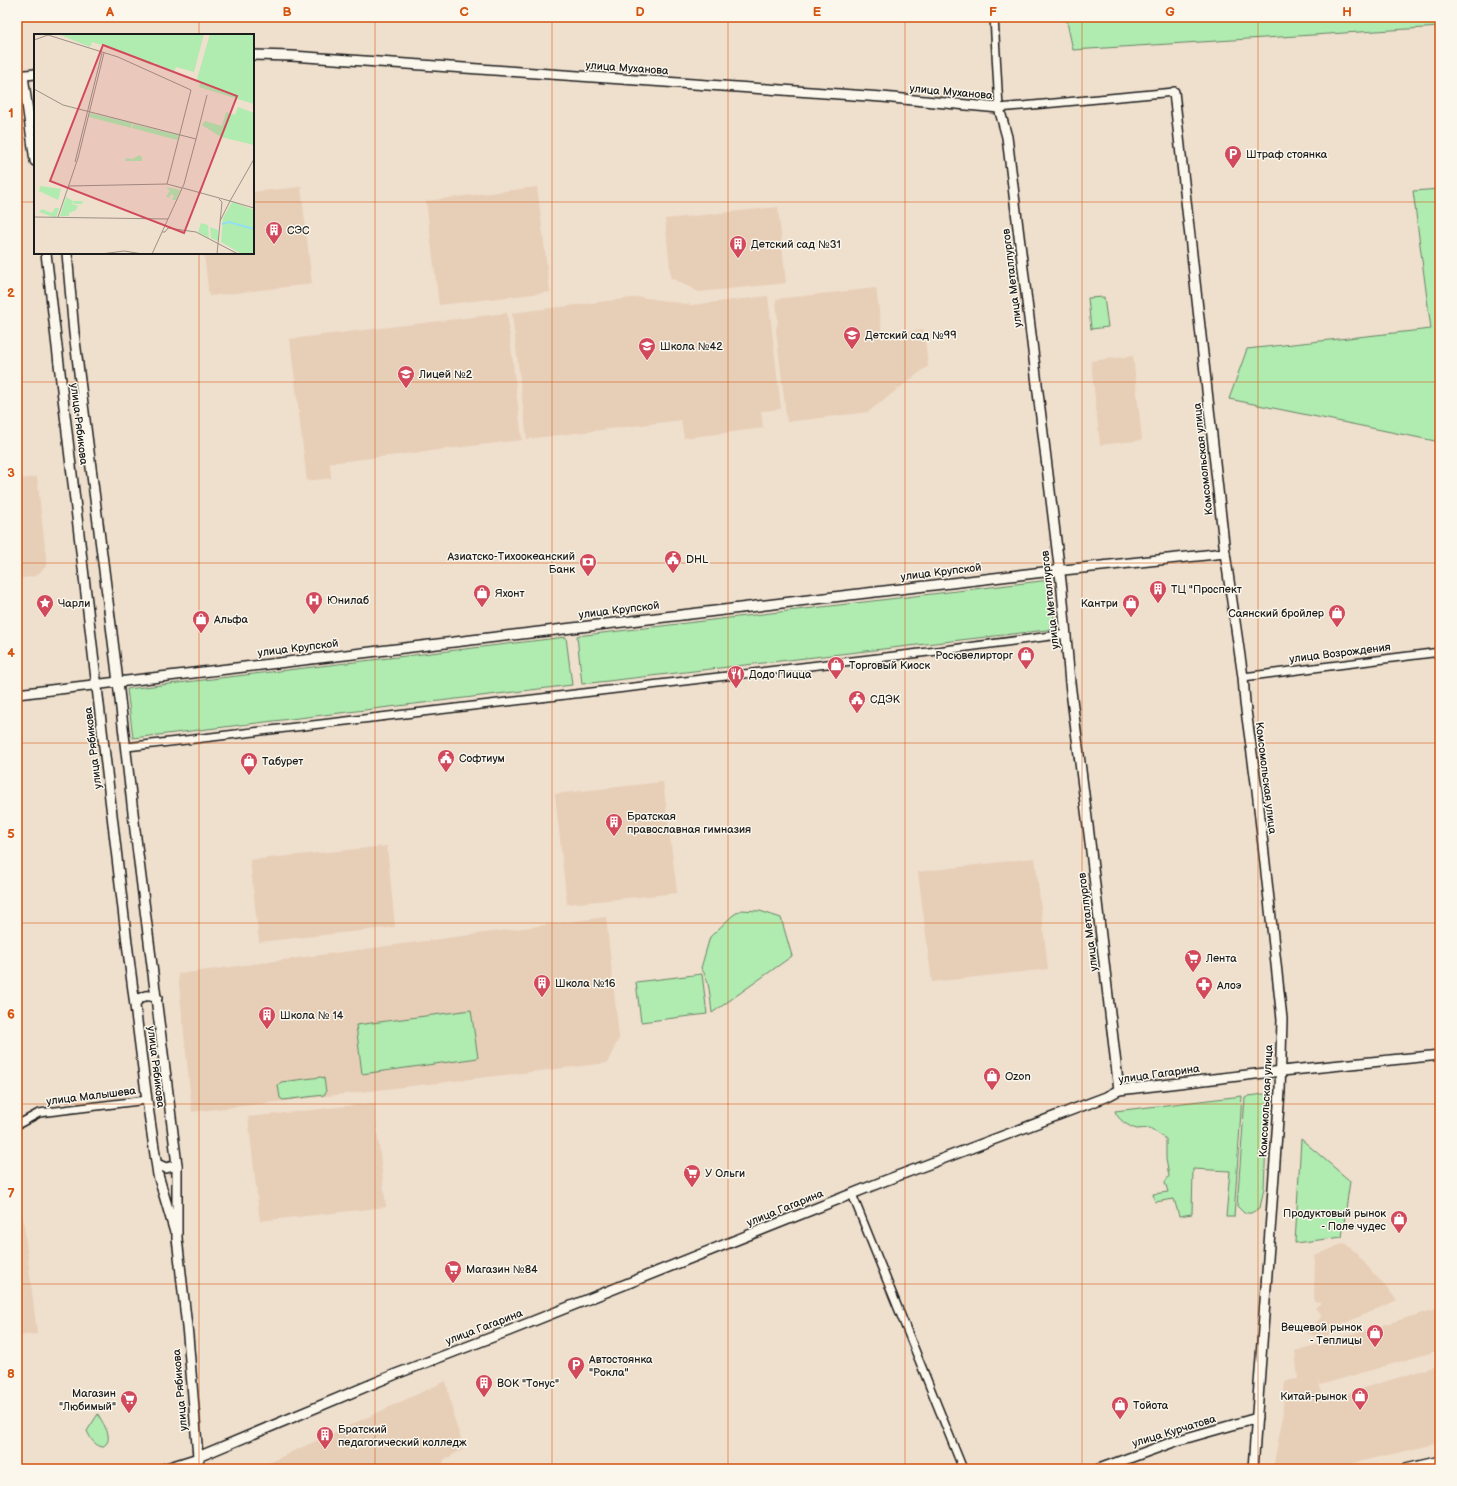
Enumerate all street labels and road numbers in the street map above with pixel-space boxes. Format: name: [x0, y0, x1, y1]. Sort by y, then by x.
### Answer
street label: улица Муханова: [585, 59, 669, 77]
street label: улица Муханова: [909, 82, 994, 102]
street label: улица Металлургов: [999, 228, 1025, 328]
street label: улица Рябикова: [68, 382, 91, 466]
street label: Комсомольская улица: [1191, 402, 1215, 516]
street label: улица Металлургов: [1038, 550, 1062, 650]
street label: улица Крупской: [900, 561, 982, 583]
street label: улица Крупской: [578, 599, 660, 621]
street label: улица Крупской: [257, 637, 339, 659]
street label: улица Возрождения: [1289, 640, 1391, 666]
street label: улица Рябикова: [81, 706, 104, 790]
street label: Комсомольская улица: [1253, 721, 1279, 835]
street label: улица Металлургов: [1075, 872, 1101, 972]
street label: улица Рябикова: [145, 1025, 168, 1109]
street label: Комсомольская улица: [1257, 1044, 1275, 1158]
street label: улица Гагарина: [1118, 1062, 1201, 1086]
street label: улица Малышева: [45, 1084, 137, 1108]
street label: улица Гагарина: [745, 1187, 826, 1229]
street label: улица Гагарина: [444, 1306, 525, 1348]
street label: улица Рябикова: [170, 1348, 190, 1432]
street label: улица Курчатова: [1131, 1412, 1218, 1450]

